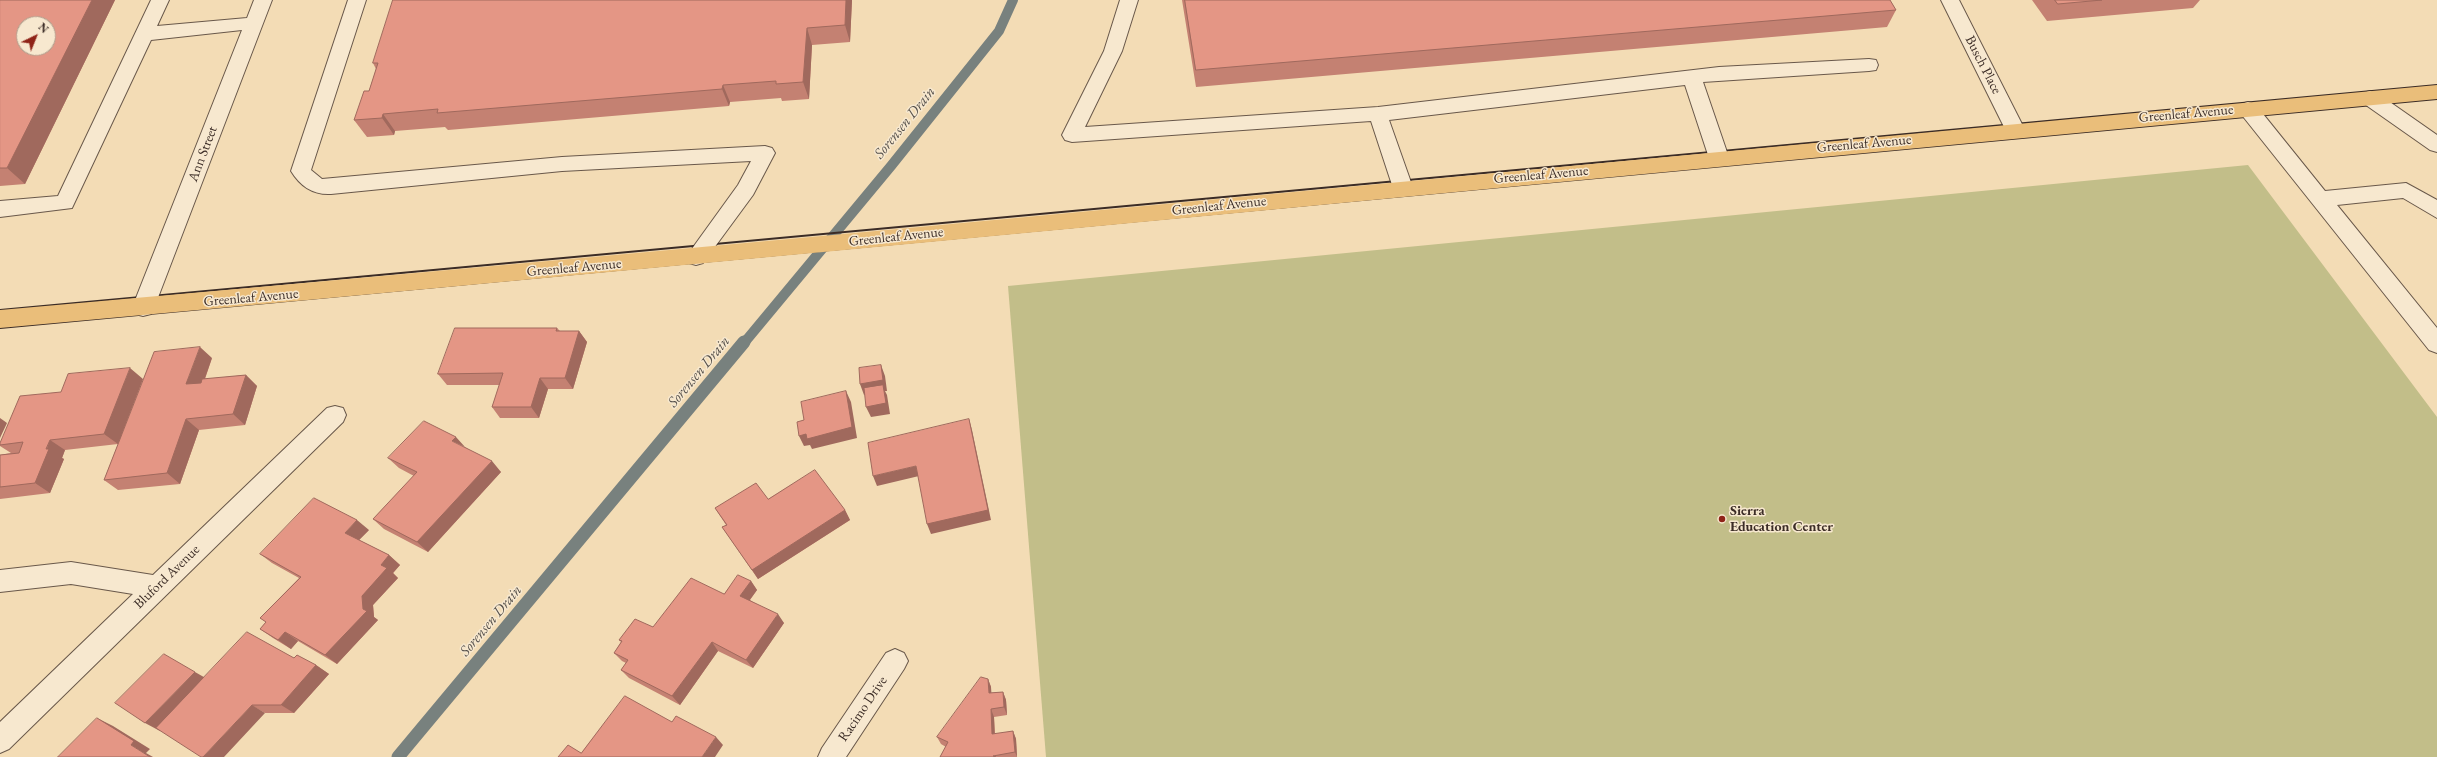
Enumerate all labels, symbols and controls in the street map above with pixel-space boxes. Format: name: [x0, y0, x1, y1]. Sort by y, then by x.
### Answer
north arrow: [16, 16, 56, 56]
text: N: [35, 20, 52, 36]
street label: Busch Place: [1961, 33, 2005, 97]
water label: Sorensen Drain: [871, 83, 939, 163]
street label: Greenleaf Avenue: [2138, 101, 2234, 127]
street label: Ann Street: [185, 124, 221, 184]
street label: Greenleaf Avenue: [1816, 131, 1912, 157]
street label: Greenleaf Avenue: [1493, 162, 1589, 188]
street label: Greenleaf Avenue: [1171, 193, 1267, 219]
street label: Greenleaf Avenue: [848, 224, 944, 250]
street label: Greenleaf Avenue: [526, 255, 622, 281]
street label: Greenleaf Avenue: [203, 285, 299, 311]
water label: Sorensen Drain: [664, 333, 734, 411]
place label: Sierra Education Center: [1730, 503, 1833, 536]
marker: Sierra Education Center: [1717, 514, 1727, 524]
street label: Bluford Avenue: [131, 542, 203, 612]
water label: Sorensen Drain: [456, 582, 526, 660]
street label: Racimo Drive: [835, 673, 891, 745]

